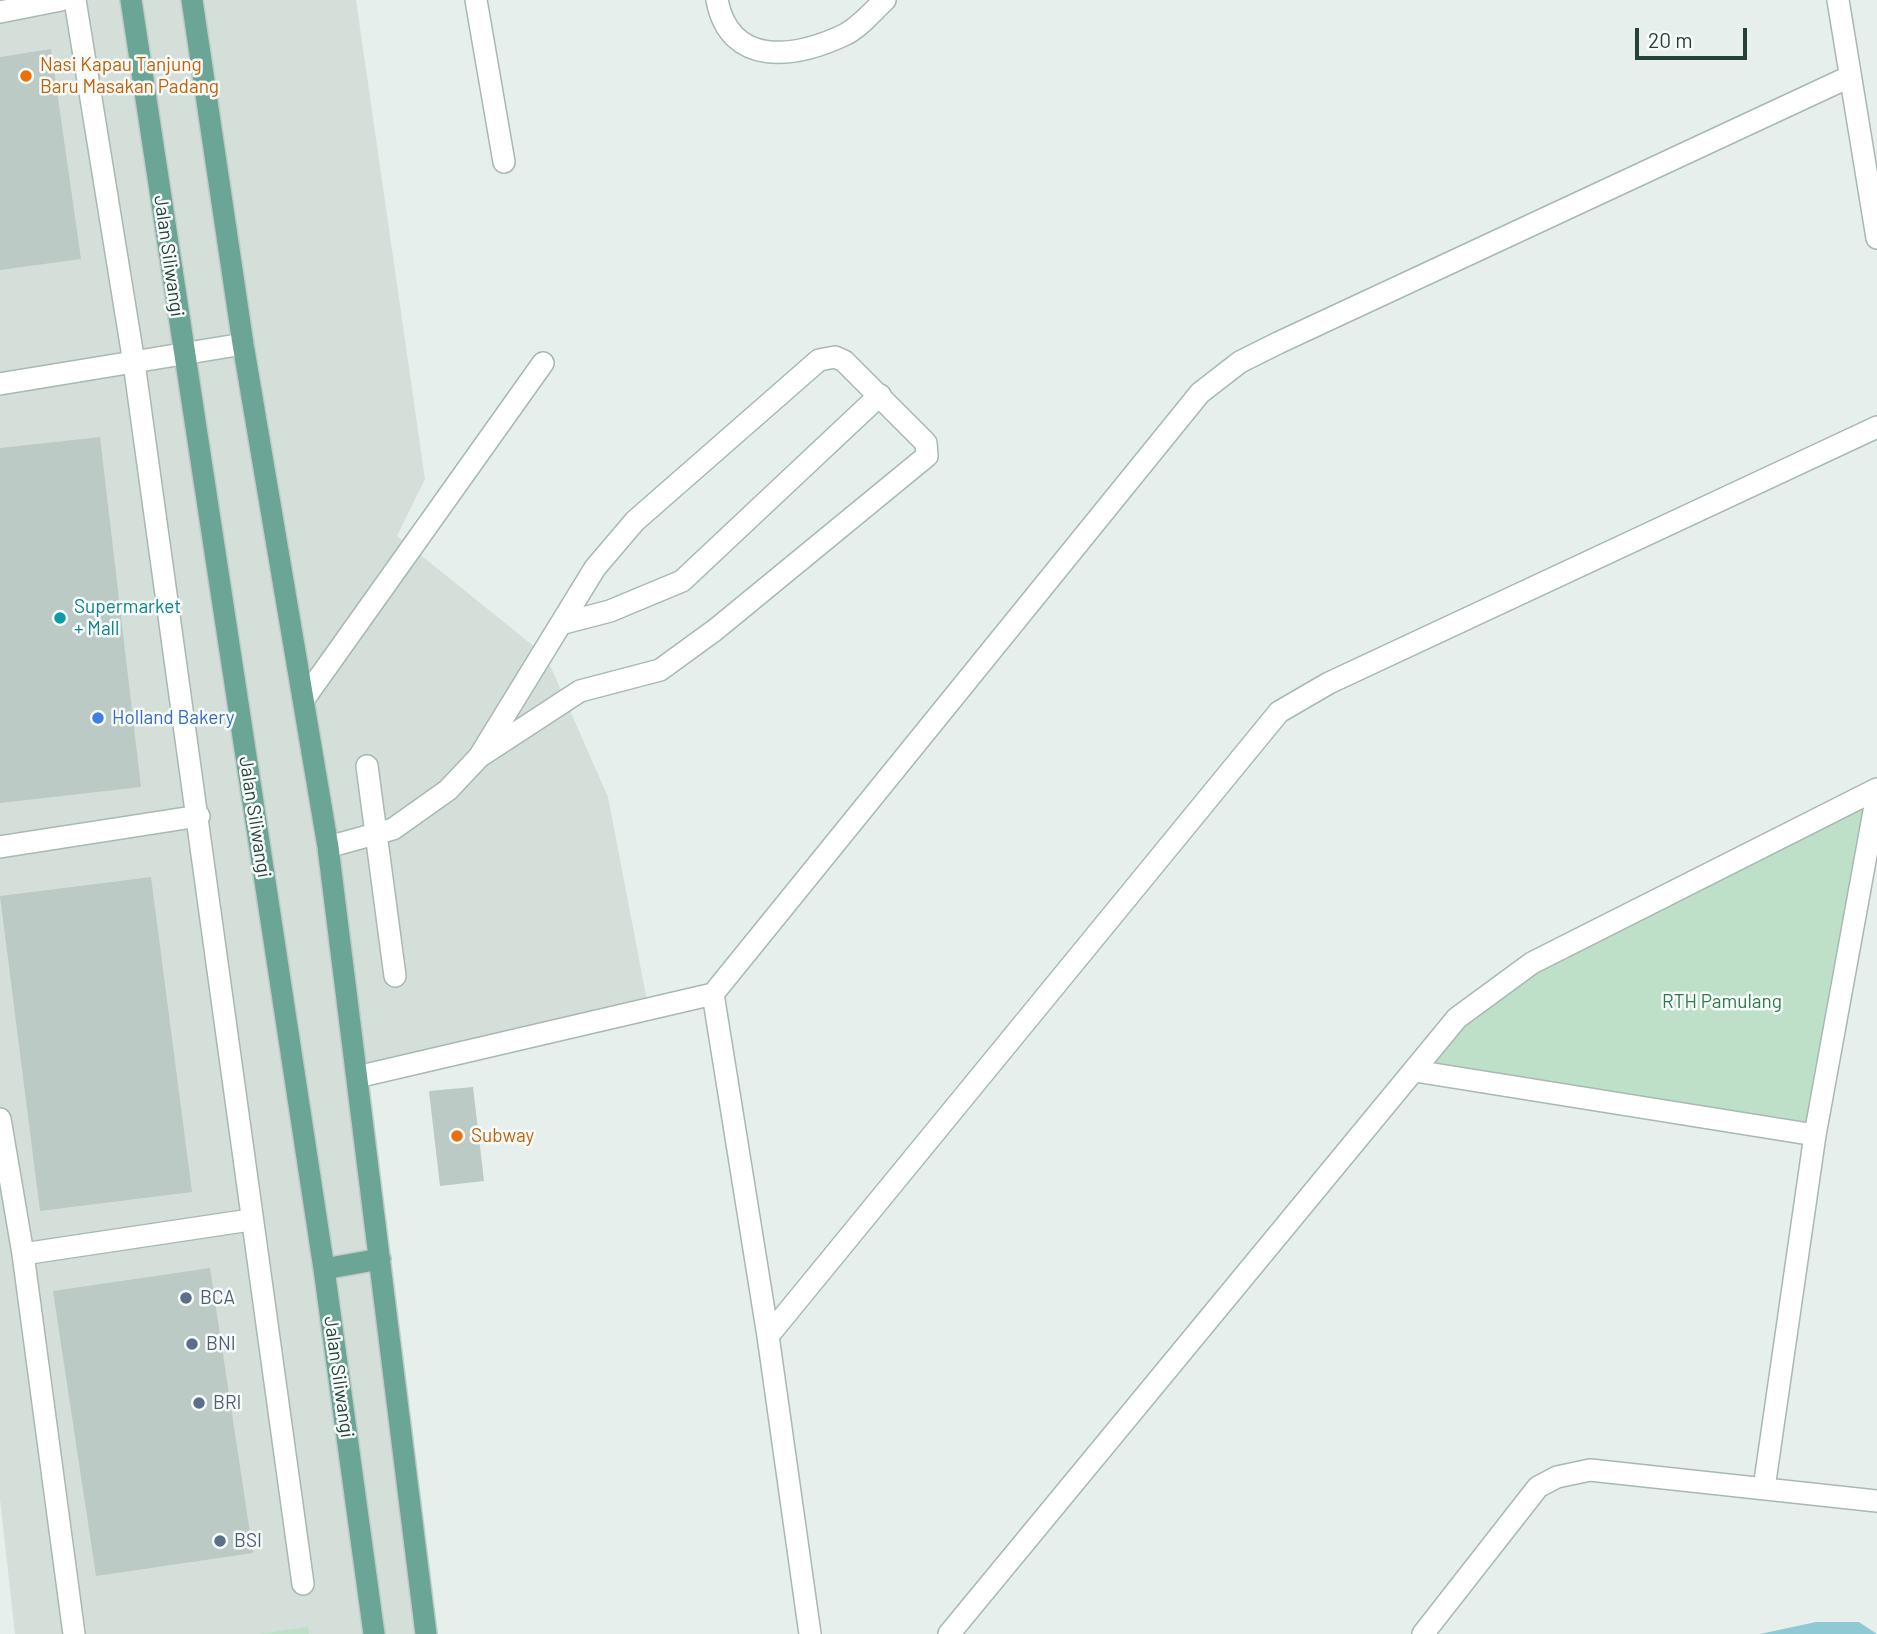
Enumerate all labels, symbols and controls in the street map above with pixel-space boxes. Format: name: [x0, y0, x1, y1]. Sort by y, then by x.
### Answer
scale bar: [1639, 14, 1751, 58]
text: 20 m: [1648, 27, 1693, 52]
place label: Nasi Kapau Tanjung Baru Masakan Padang: [40, 54, 219, 98]
marker: Nasi Kapau Tanjung Baru Masakan Padang: [18, 68, 34, 84]
street label: Jalan Siliwangi: [149, 194, 189, 318]
place label: Supermarket + Mall: [74, 596, 181, 640]
marker: Supermarket + Mall: [52, 610, 68, 626]
place label: Holland Bakery: [112, 707, 235, 729]
marker: Holland Bakery: [90, 710, 106, 726]
street label: Jalan Siliwangi: [234, 755, 276, 879]
park label: RTH Pamulang: [1662, 991, 1782, 1013]
place label: Subway: [471, 1125, 534, 1147]
marker: Subway: [449, 1128, 465, 1144]
place label: BCA: [200, 1287, 235, 1309]
marker: BCA: [178, 1290, 194, 1306]
street label: Jalan Siliwangi: [319, 1315, 359, 1439]
place label: BNI: [206, 1333, 236, 1355]
marker: BNI: [184, 1336, 200, 1352]
place label: BRI: [213, 1392, 241, 1414]
marker: BRI: [191, 1395, 207, 1411]
place label: BSI: [234, 1530, 262, 1552]
marker: BSI: [212, 1533, 228, 1549]

